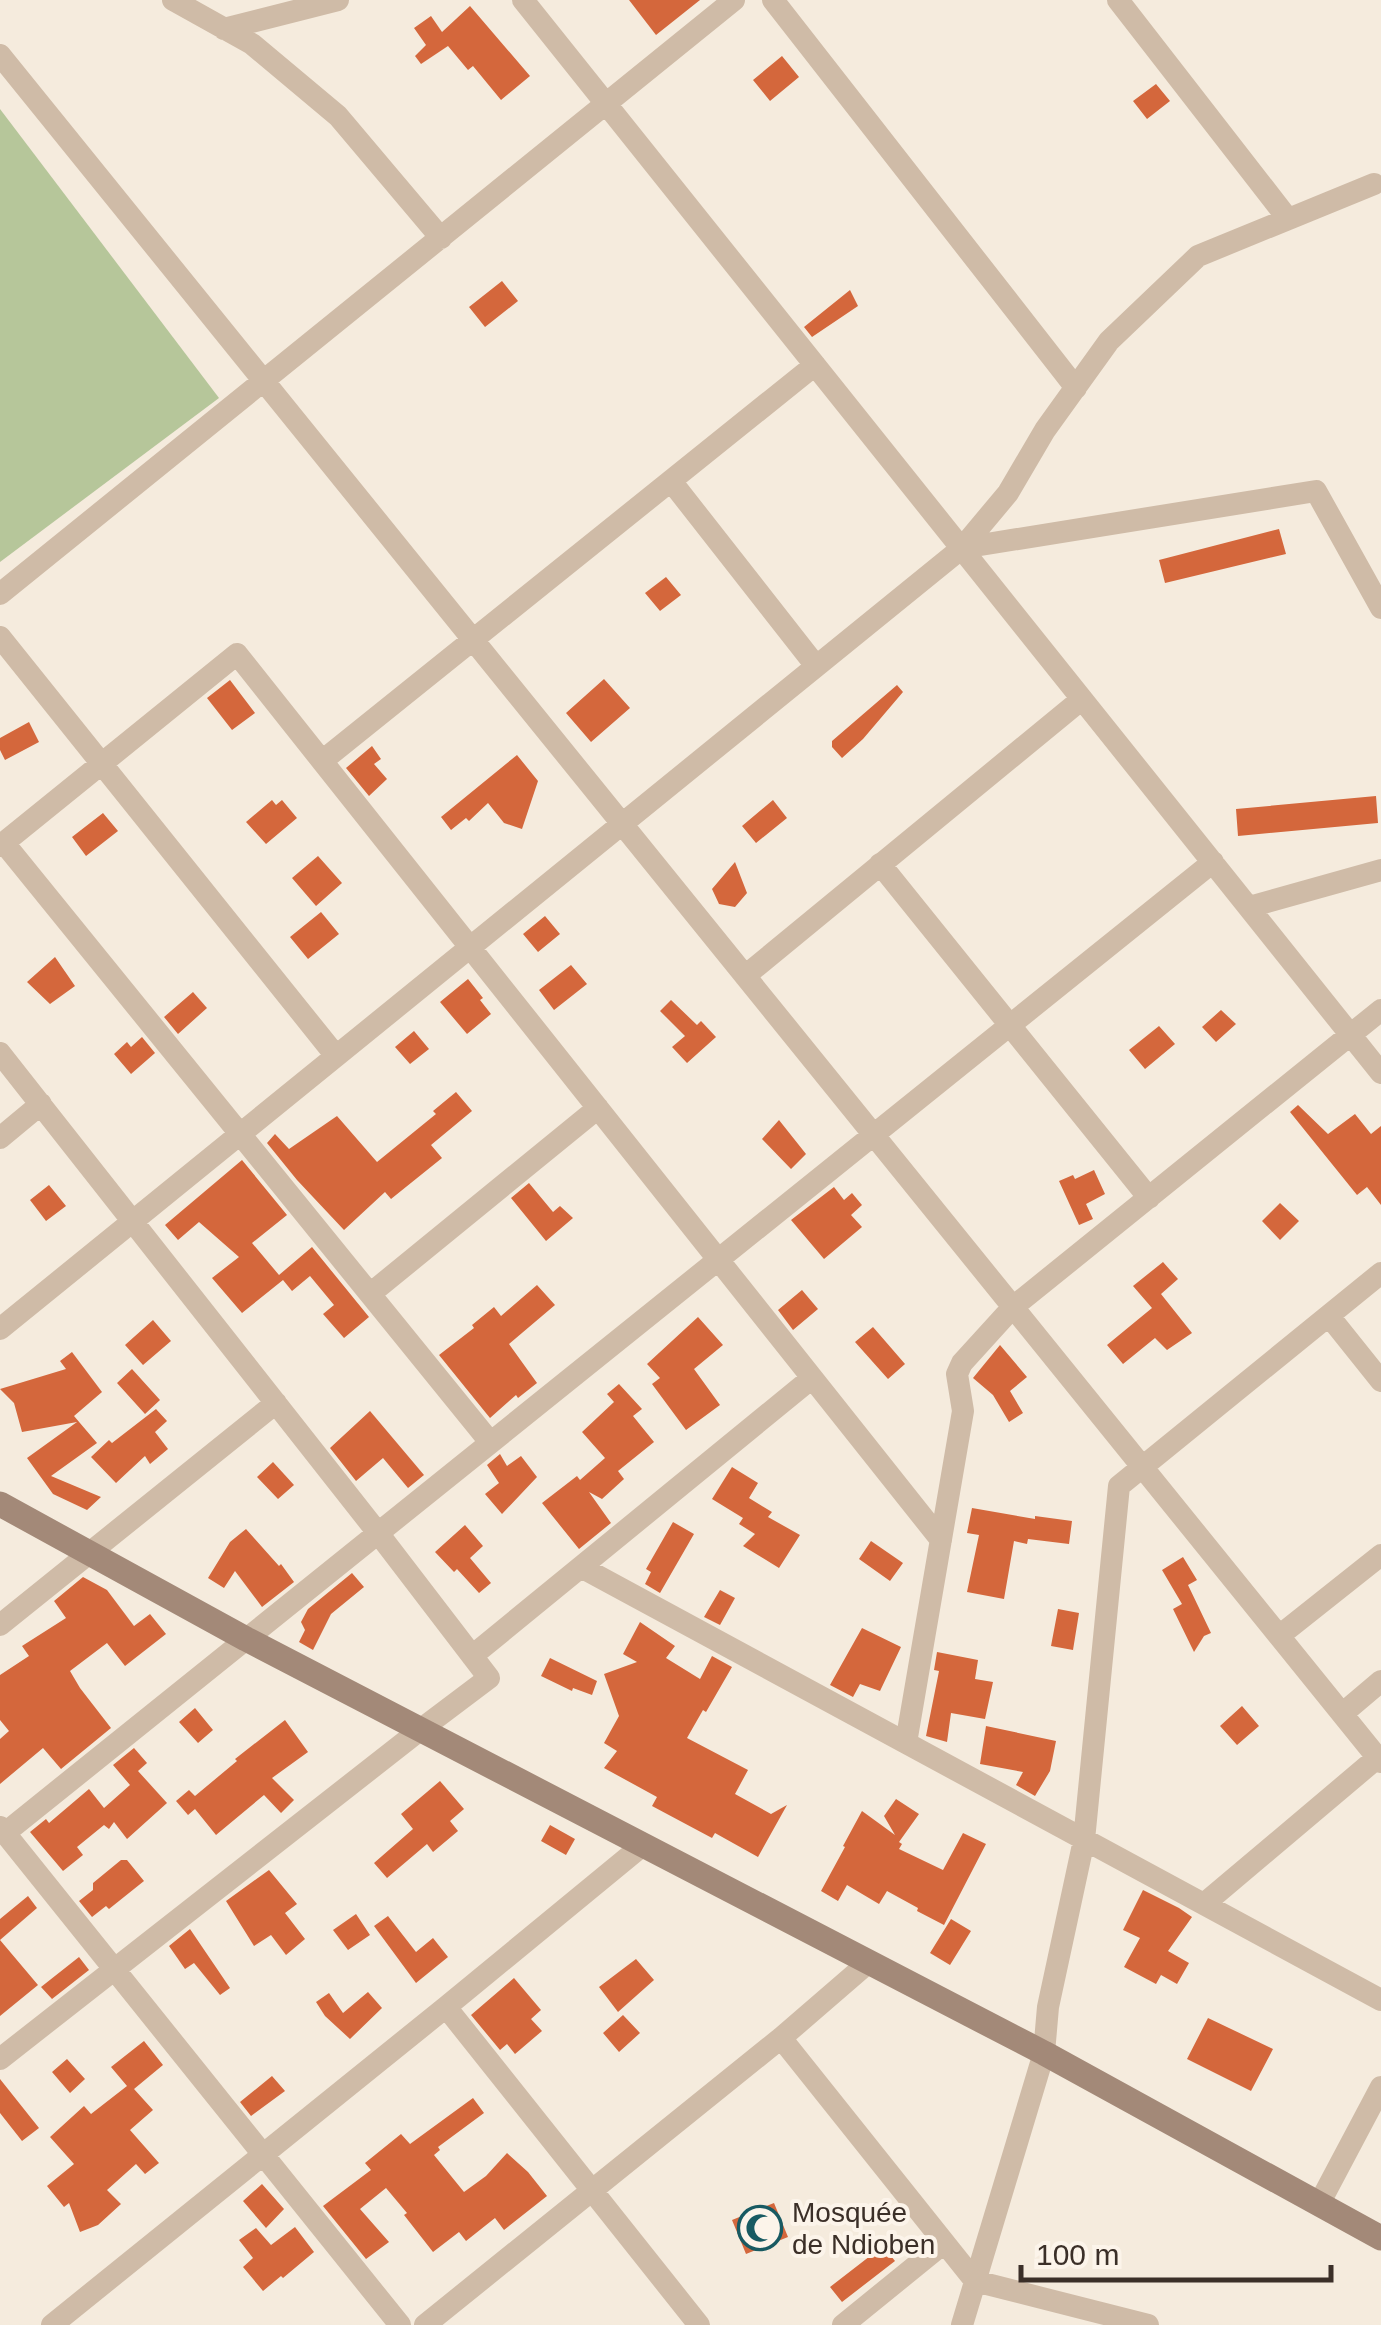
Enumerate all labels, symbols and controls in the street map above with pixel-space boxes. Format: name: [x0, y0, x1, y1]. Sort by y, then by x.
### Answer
place label: Mosquée de Ndioben: [792, 2197, 935, 2260]
mosque icon: Mosquée de Ndioben: [737, 2205, 783, 2251]
scale bar: [1021, 2220, 1331, 2282]
text: 100 m: [1036, 2238, 1119, 2271]

